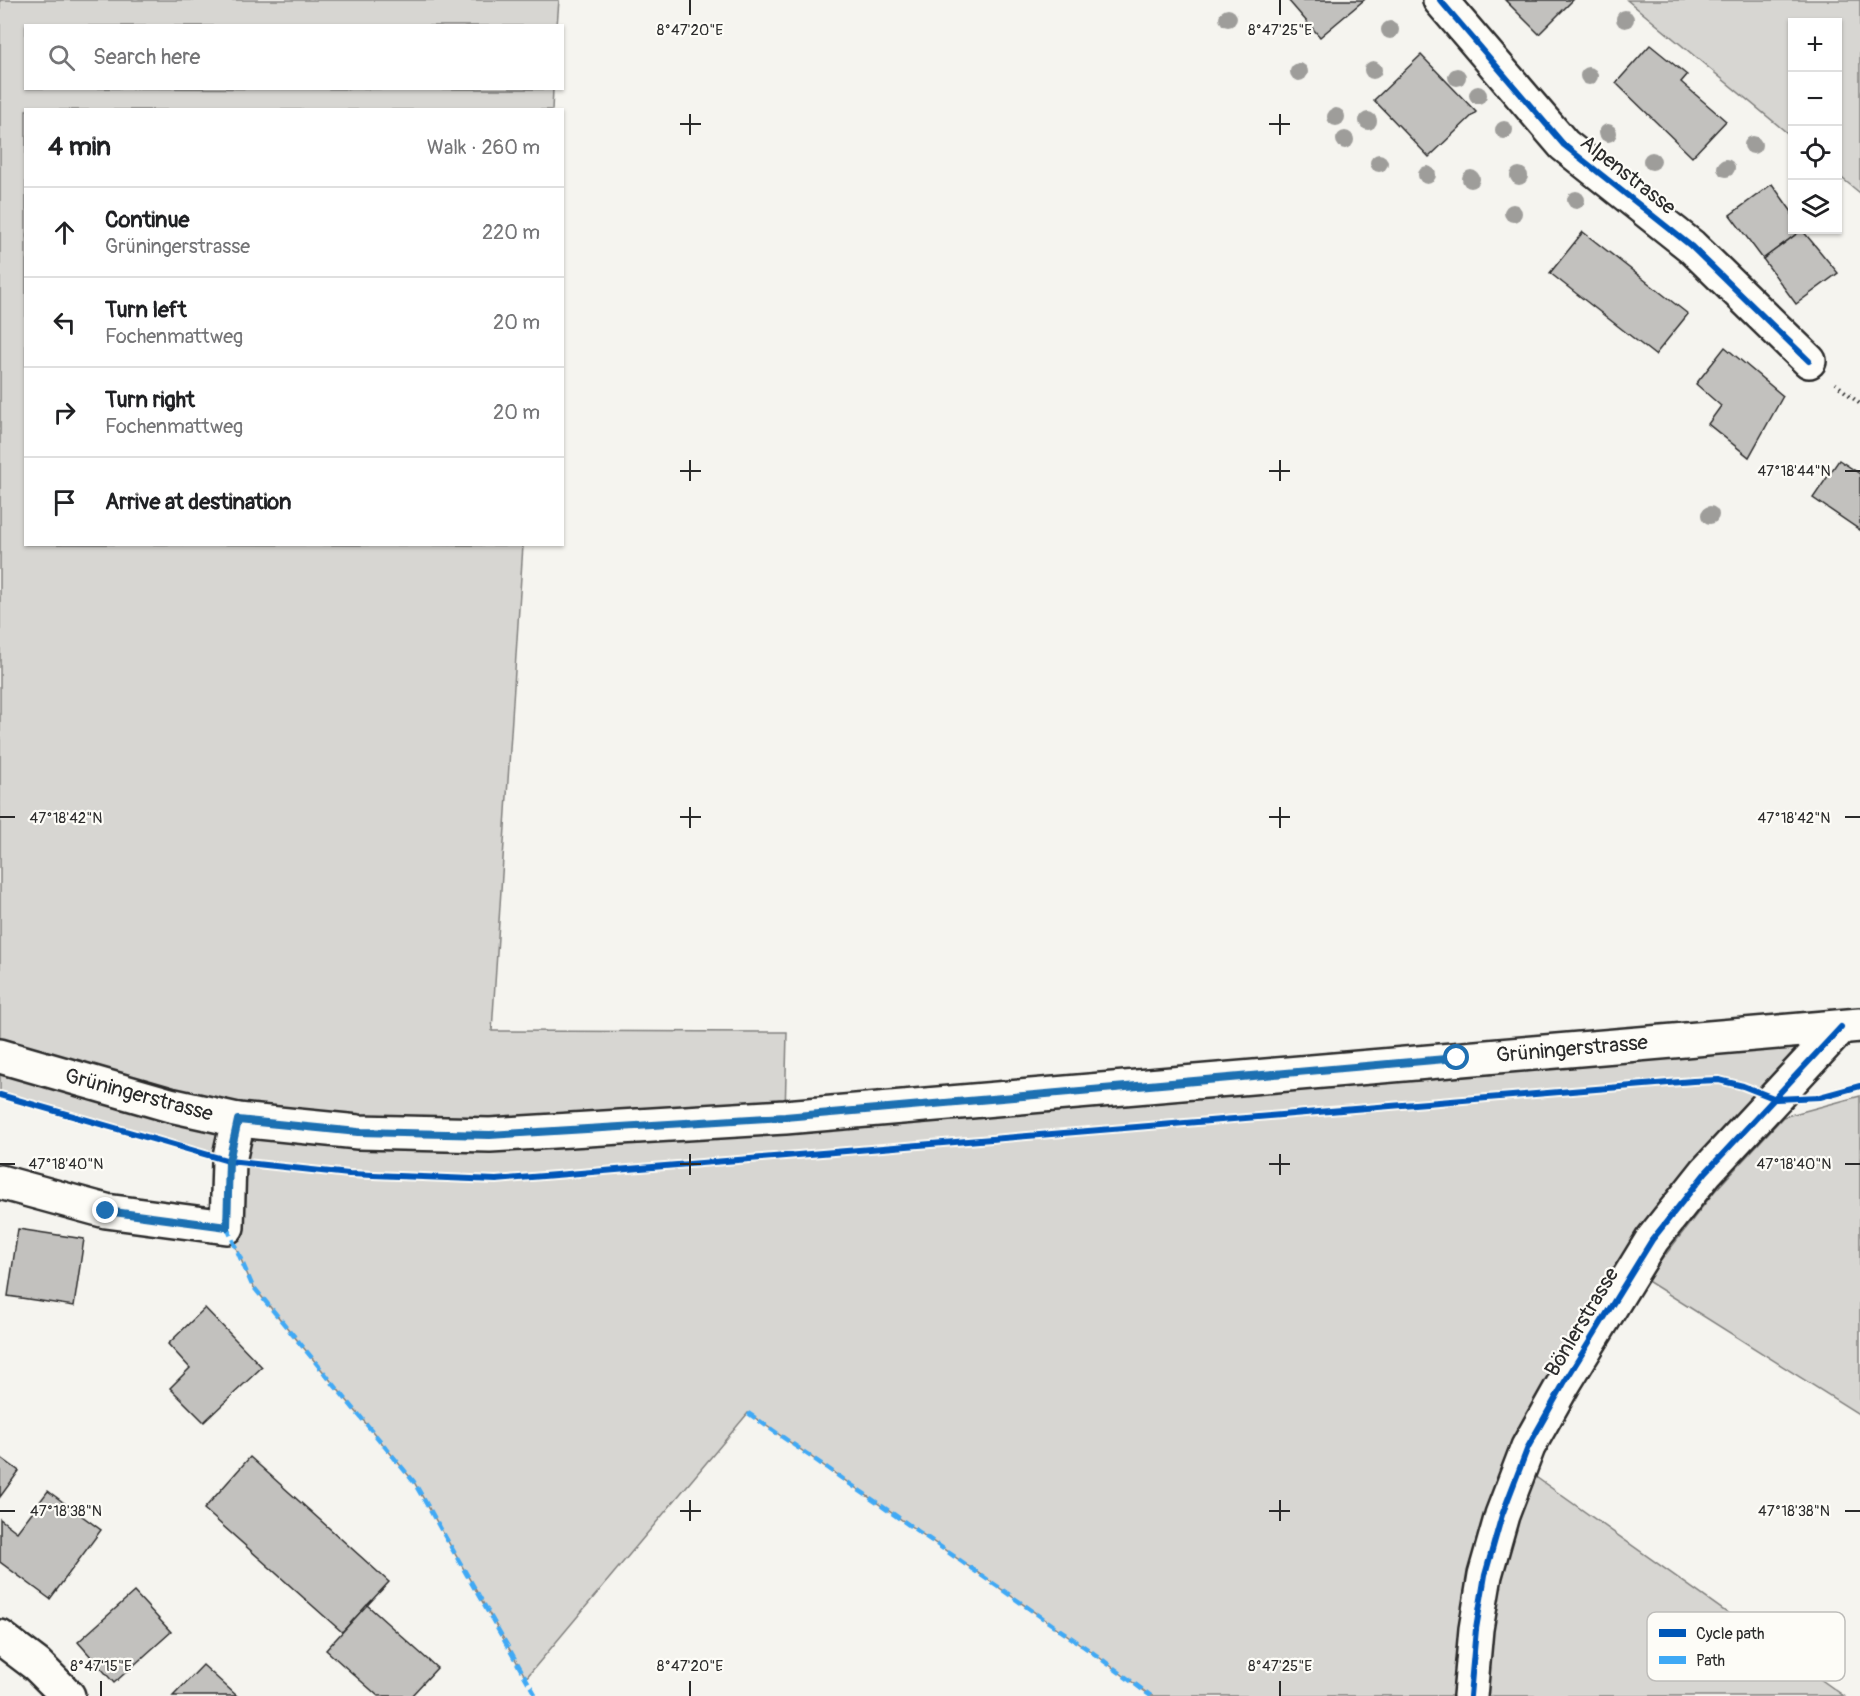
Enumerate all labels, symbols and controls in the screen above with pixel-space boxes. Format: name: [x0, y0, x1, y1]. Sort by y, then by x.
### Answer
map controls: [1788, 18, 1842, 234]
button: +: [1788, 18, 1842, 72]
text: 8°47'20"E: [657, 21, 723, 40]
text: 8°47'25"E: [1248, 21, 1312, 40]
search box: [24, 24, 564, 90]
icon: search: [45, 41, 78, 74]
text: Search here: [93, 43, 200, 71]
button: −: [1788, 72, 1842, 126]
button: locate: [1788, 126, 1842, 180]
street label: Alpenstrasse: [1575, 129, 1682, 221]
text: 4 min: [48, 131, 111, 163]
text: Walk · 260 m: [427, 135, 540, 160]
button: layers: [1788, 180, 1842, 234]
text: Continue: [105, 206, 189, 234]
icon: ahead: [48, 216, 81, 249]
text: 220 m: [482, 220, 540, 245]
text: Grüningerstrasse: [105, 234, 250, 259]
text: Turn left: [105, 296, 187, 324]
icon: left: [48, 306, 81, 339]
text: 20 m: [493, 310, 540, 335]
text: Fochenmattweg: [105, 324, 243, 349]
text: Turn right: [105, 386, 195, 414]
icon: right: [48, 396, 81, 429]
text: 20 m: [493, 400, 540, 425]
text: Fochenmattweg: [105, 414, 243, 439]
text: 47°18'44"N: [1757, 462, 1831, 481]
icon: arrive: [48, 486, 81, 519]
text: Arrive at destination: [105, 488, 291, 516]
text: 47°18'42"N: [30, 809, 102, 828]
text: 47°18'42"N: [1758, 809, 1830, 828]
street label: Grüningerstrasse: [1495, 1029, 1650, 1069]
route start: [1443, 1044, 1469, 1070]
street label: Grüningerstrasse: [62, 1062, 217, 1128]
text: 47°18'40"N: [29, 1155, 103, 1174]
text: 47°18'40"N: [1757, 1155, 1831, 1174]
route end: [92, 1197, 118, 1223]
street label: Bönlerstrasse: [1539, 1262, 1625, 1381]
text: 47°18'38"N: [30, 1502, 102, 1521]
text: 47°18'38"N: [1758, 1502, 1830, 1521]
legend: [1647, 1612, 1845, 1681]
text: Cycle path: [1696, 1624, 1764, 1644]
text: Path: [1696, 1651, 1725, 1671]
text: 8°47'15"E: [70, 1657, 132, 1676]
text: 8°47'20"E: [657, 1657, 723, 1676]
text: 8°47'25"E: [1248, 1657, 1312, 1676]

